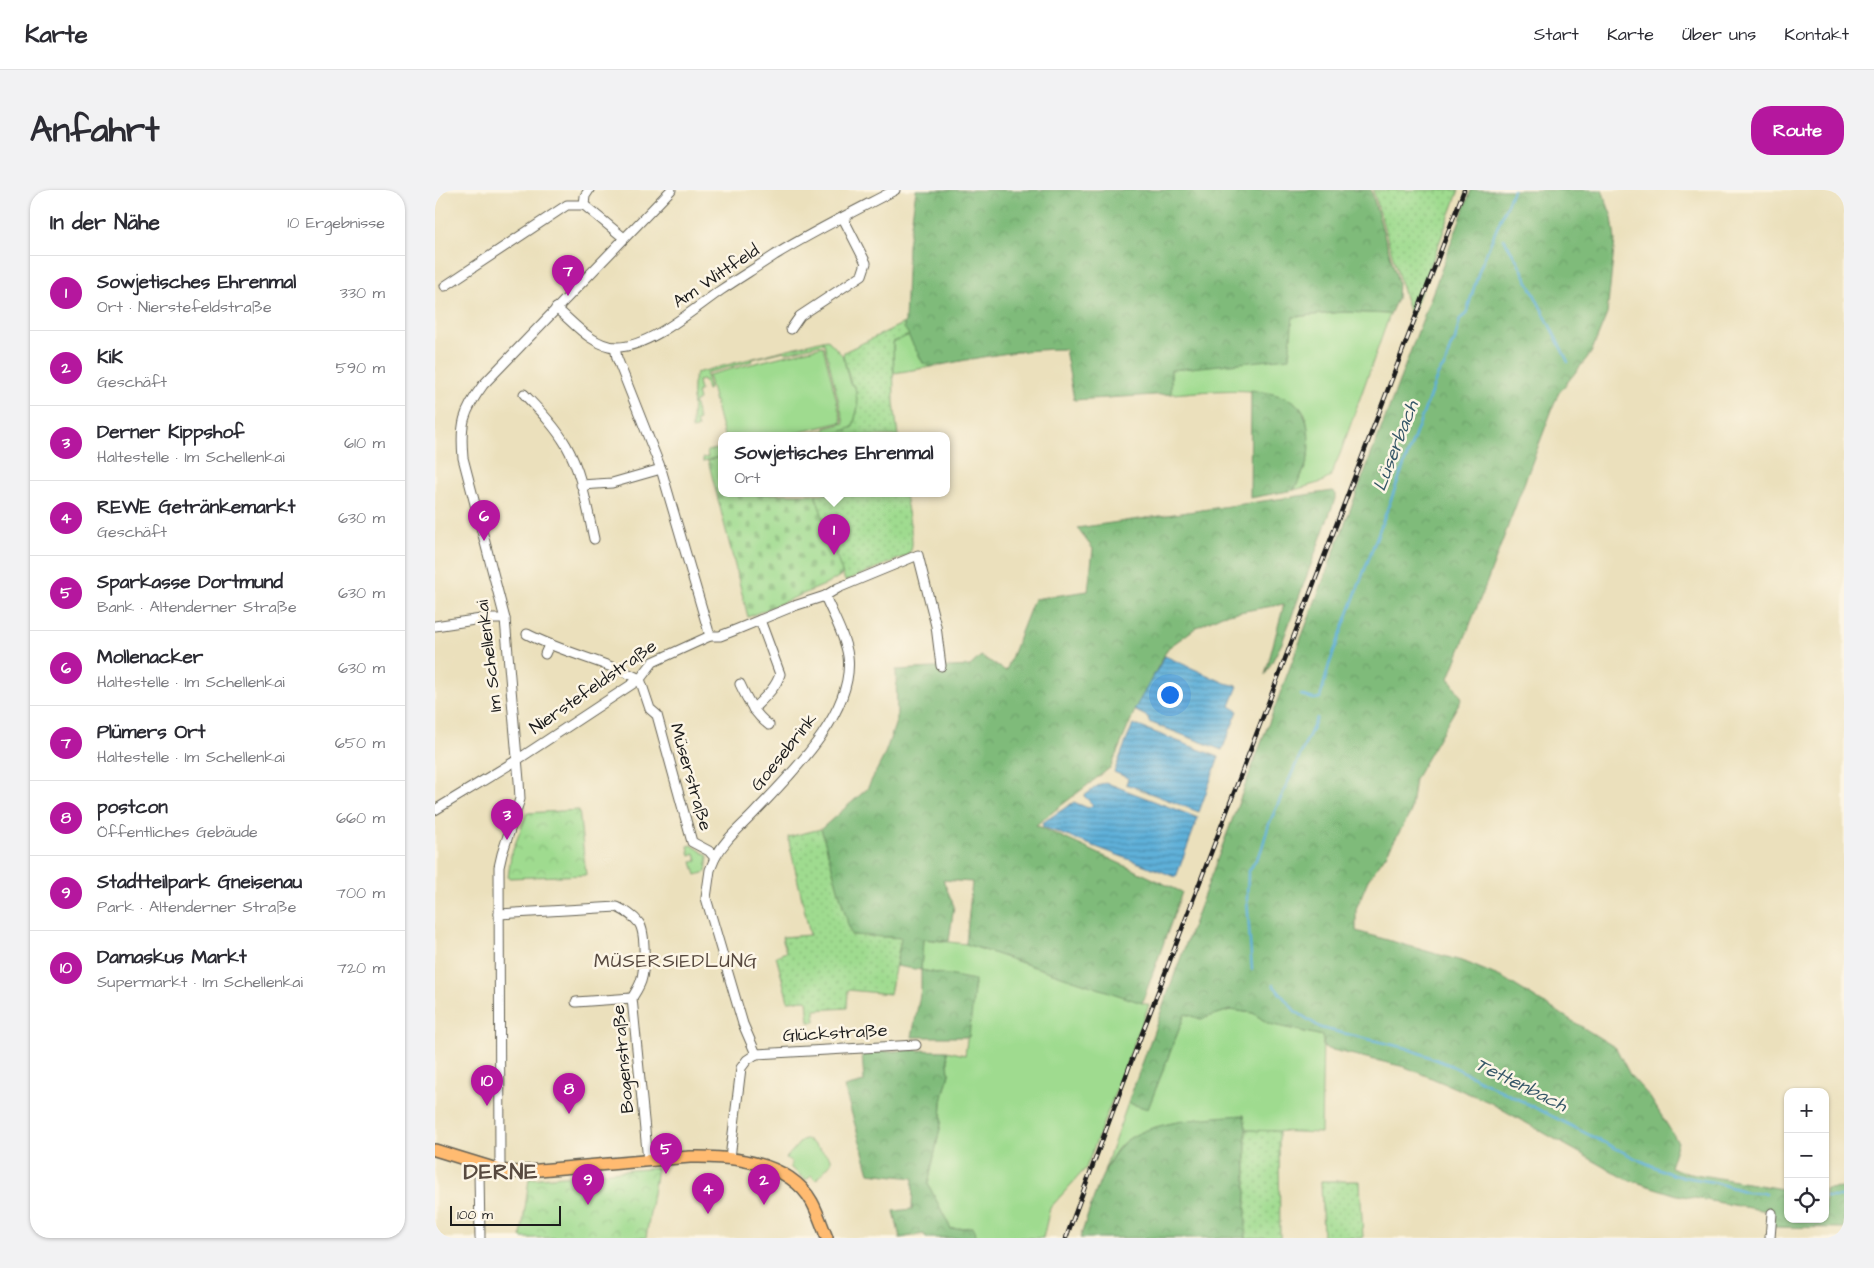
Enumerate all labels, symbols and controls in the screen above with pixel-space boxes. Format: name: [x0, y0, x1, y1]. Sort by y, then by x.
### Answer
text: Karte: [25, 18, 88, 52]
text: Start: [1534, 22, 1579, 47]
text: Karte: [1607, 22, 1654, 47]
text: Über uns: [1682, 22, 1756, 47]
text: Kontakt: [1784, 22, 1849, 47]
text: Anfahrt: [30, 106, 159, 155]
button: Route: [1751, 106, 1844, 155]
text: In der Nähe: [50, 208, 160, 237]
text: 10 Ergebnisse: [287, 212, 385, 234]
street label: Am Wittfeld: [668, 238, 764, 314]
pin: 7: [552, 255, 584, 296]
text: Sowjetisches Ehrenmal: [97, 269, 296, 296]
text: 1: [65, 282, 67, 304]
text: 330 m: [340, 282, 385, 304]
text: Ort · Nierstefeldstraße: [97, 296, 272, 318]
text: KiK: [97, 344, 123, 371]
text: 2: [61, 357, 71, 379]
text: 590 m: [336, 357, 385, 379]
text: Geschäft: [97, 371, 167, 393]
water label: Lüserbach: [1366, 395, 1426, 495]
text: Derner Kippshof: [97, 419, 244, 446]
text: 3: [62, 432, 70, 454]
text: 610 m: [344, 432, 385, 454]
popup: [718, 432, 950, 497]
text: Sowjetisches Ehrenmal: [734, 440, 934, 467]
text: Haltestelle · Im Schellenkai: [97, 446, 285, 468]
text: Ort: [734, 467, 760, 489]
text: REWE Getränkemarkt: [97, 494, 296, 521]
pin: 6: [468, 500, 500, 541]
text: 4: [61, 507, 71, 529]
text: 630 m: [338, 507, 385, 529]
pin: 1: [818, 514, 850, 555]
text: Geschäft: [97, 521, 167, 543]
text: Sparkasse Dortmund: [97, 569, 283, 596]
text: 5: [60, 582, 72, 604]
text: 630 m: [338, 582, 385, 604]
text: Bank · Altenderner Straße: [97, 596, 297, 618]
street label: Im Schellenkai: [470, 598, 508, 714]
street label: Nierstefeldstraße: [524, 634, 662, 740]
text: Mollenacker: [97, 644, 203, 671]
text: 6: [61, 657, 71, 679]
text: 630 m: [338, 657, 385, 679]
text: Haltestelle · Im Schellenkai: [97, 671, 285, 693]
your location: [1157, 682, 1183, 708]
street label: Goesebrink: [745, 708, 823, 796]
text: Plümers Ort: [97, 719, 205, 746]
street label: Müserstraße: [664, 720, 718, 834]
text: 7: [61, 732, 71, 754]
text: 650 m: [335, 732, 385, 754]
text: Haltestelle · Im Schellenkai: [97, 746, 285, 768]
text: postcon: [97, 794, 168, 821]
pin: 3: [491, 799, 523, 840]
text: 8: [61, 807, 71, 829]
text: 660 m: [336, 807, 385, 829]
text: Öffentliches Gebäude: [97, 821, 258, 843]
text: Stadtteilpark Gneisenau: [97, 869, 302, 896]
text: 9: [61, 882, 71, 904]
text: 700 m: [336, 882, 385, 904]
text: Park · Altenderner Straße: [97, 896, 296, 918]
text: Damaskus Markt: [97, 944, 247, 971]
district label: MÜSERSIEDLUNG: [594, 948, 758, 975]
text: 10: [60, 957, 72, 979]
text: 720 m: [337, 957, 385, 979]
text: Supermarkt · Im Schellenkai: [97, 971, 303, 993]
street label: Bogenstraße: [606, 1003, 641, 1114]
street label: Glückstraße: [782, 1018, 888, 1048]
water label: Tettenbach: [1471, 1051, 1573, 1120]
pin: 10: [471, 1065, 503, 1106]
pin: 8: [553, 1073, 585, 1114]
map controls: [1784, 1088, 1829, 1223]
button: +: [1784, 1088, 1829, 1133]
pin: 5: [650, 1133, 682, 1174]
button: −: [1784, 1133, 1829, 1178]
district label: DERNE: [464, 1157, 538, 1188]
pin: 9: [572, 1164, 604, 1205]
pin: 2: [748, 1164, 780, 1205]
pin: 4: [692, 1173, 724, 1214]
button: locate: [1784, 1178, 1829, 1223]
scale bar: [450, 1203, 561, 1226]
text: 100 m: [457, 1205, 493, 1225]

